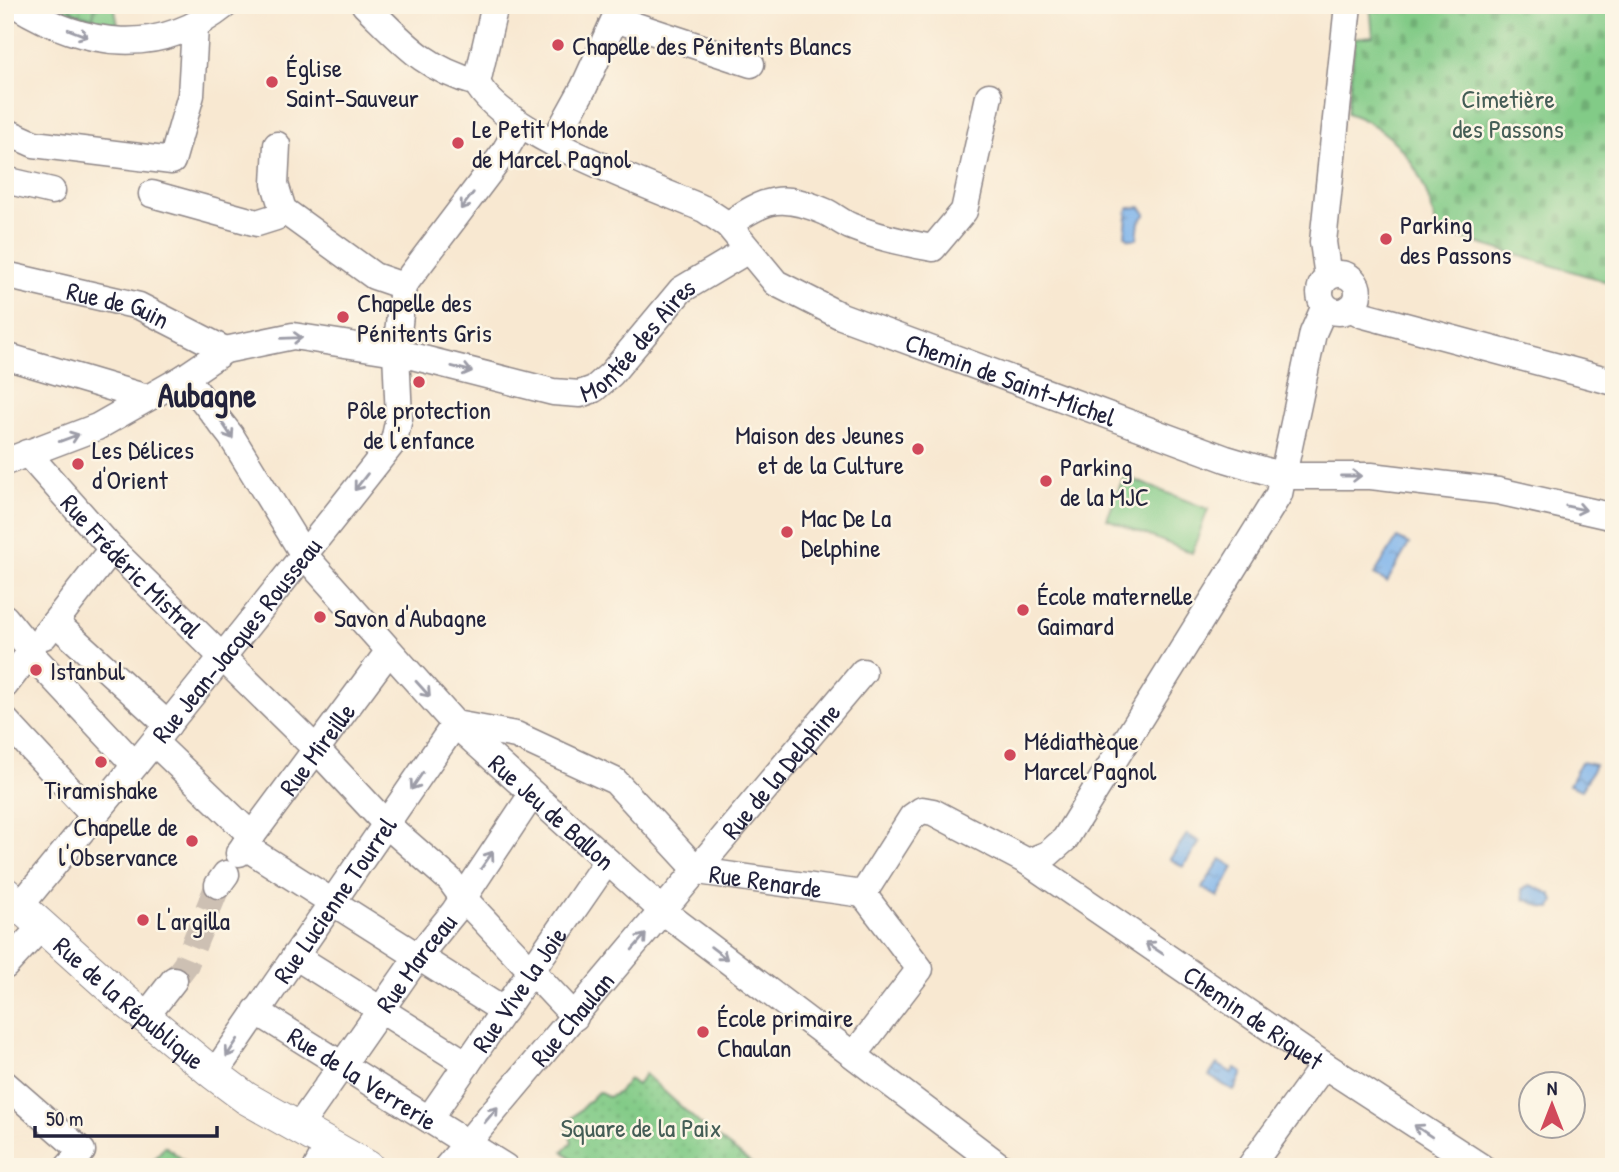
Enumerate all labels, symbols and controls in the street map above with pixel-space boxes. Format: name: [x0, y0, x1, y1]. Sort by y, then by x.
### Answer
one-way arrow: [66, 27, 88, 40]
place label: Chapelle des Pénitents Blancs: [572, 28, 851, 63]
marker: Chapelle des Pénitents Blancs: [550, 37, 566, 53]
place label: Église Saint-Sauveur: [286, 50, 419, 115]
marker: Église Saint-Sauveur: [264, 74, 280, 90]
park label: Cimetière des Passons: [1452, 81, 1564, 146]
place label: Le Petit Monde de Marcel Pagnol: [472, 111, 631, 176]
marker: Le Petit Monde de Marcel Pagnol: [450, 135, 466, 151]
one-way arrow: [460, 191, 475, 210]
place label: Parking des Passons: [1400, 207, 1511, 272]
marker: Parking des Passons: [1378, 231, 1394, 247]
street label: Montée des Aires: [575, 268, 701, 410]
street label: Rue de Guin: [64, 272, 176, 336]
place label: Chapelle des Pénitents Gris: [357, 285, 492, 350]
marker: Chapelle des Pénitents Gris: [335, 309, 351, 325]
street label: Chemin de Saint-Michel: [901, 324, 1121, 434]
one-way arrow: [280, 332, 303, 345]
one-way arrow: [450, 363, 473, 376]
district label: Aubagne: [158, 373, 257, 419]
marker: Pôle protection de l'enfance: [411, 374, 427, 390]
place label: Pôle protection de l'enfance: [347, 392, 491, 457]
place label: Maison des Jeunes et de la Culture: [735, 417, 904, 482]
one-way arrow: [220, 420, 234, 439]
one-way arrow: [57, 430, 79, 443]
place label: Les Délices d'Orient: [92, 432, 194, 497]
marker: Maison des Jeunes et de la Culture: [910, 441, 926, 457]
place label: Parking de la MJC: [1060, 449, 1149, 514]
marker: Les Délices d'Orient: [70, 456, 86, 472]
one-way arrow: [1340, 469, 1363, 483]
one-way arrow: [354, 473, 369, 491]
marker: Parking de la MJC: [1038, 473, 1054, 489]
street label: Rue Frédéric Mistral: [53, 486, 210, 646]
place label: Mac De La Delphine: [801, 500, 891, 565]
one-way arrow: [1564, 502, 1587, 516]
marker: Mac De La Delphine: [779, 524, 795, 540]
street label: Rue Jean-Jacques Rousseau: [143, 530, 329, 749]
place label: École maternelle Gaimard: [1037, 578, 1193, 643]
place label: Savon d'Aubagne: [334, 600, 487, 635]
marker: École maternelle Gaimard: [1015, 602, 1031, 618]
marker: Savon d'Aubagne: [312, 609, 328, 625]
place label: Istanbul: [50, 653, 125, 688]
marker: Istanbul: [28, 662, 44, 678]
one-way arrow: [415, 680, 431, 698]
street label: Rue Mireille: [270, 695, 363, 802]
street label: Rue de la Delphine: [713, 695, 848, 846]
place label: Médiathèque Marcel Pagnol: [1024, 723, 1157, 788]
street label: Rue Jeu de Ballon: [482, 746, 623, 878]
marker: Médiathèque Marcel Pagnol: [1002, 747, 1018, 763]
marker: Tiramishake: [93, 754, 109, 770]
one-way arrow: [410, 771, 424, 790]
place label: Tiramishake: [44, 772, 158, 807]
place label: Chapelle de l'Observance: [59, 809, 178, 874]
street label: Rue Lucienne Tourrel: [264, 809, 404, 990]
marker: Chapelle de l'Observance: [184, 833, 200, 849]
one-way arrow: [480, 851, 494, 870]
street label: Rue Renarde: [707, 855, 824, 906]
place label: L'argilla: [157, 903, 230, 938]
street label: Rue Marceau: [367, 906, 464, 1019]
marker: L'argilla: [135, 912, 151, 928]
street label: Rue Vive la Joie: [463, 919, 574, 1059]
street label: Rue de la République: [47, 928, 212, 1077]
one-way arrow: [631, 933, 647, 951]
one-way arrow: [1145, 941, 1164, 955]
one-way arrow: [709, 946, 728, 961]
street label: Chemin de Riquet: [1177, 956, 1332, 1078]
street label: Rue Chaulan: [522, 964, 622, 1073]
place label: École primaire Chaulan: [717, 1000, 853, 1065]
street label: Rue de la Verrerie: [282, 1018, 444, 1138]
marker: École primaire Chaulan: [695, 1024, 711, 1040]
one-way arrow: [224, 1038, 238, 1058]
north arrow: [1518, 1070, 1588, 1140]
text: N: [1547, 1075, 1557, 1101]
scale bar: [35, 1095, 217, 1139]
text: 50 m: [46, 1104, 83, 1133]
one-way arrow: [484, 1106, 499, 1124]
park label: Square de la Paix: [561, 1110, 721, 1145]
one-way arrow: [1414, 1124, 1433, 1138]

